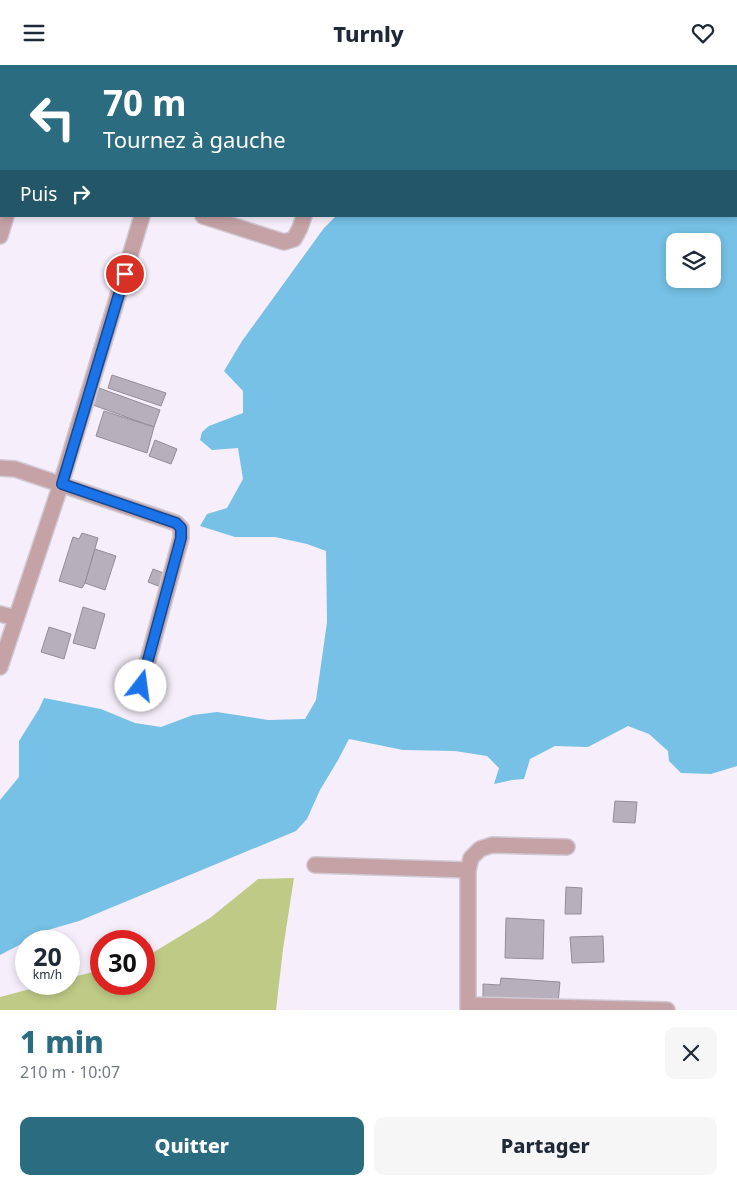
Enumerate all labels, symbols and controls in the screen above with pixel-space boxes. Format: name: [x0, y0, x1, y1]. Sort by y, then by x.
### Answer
text: Turnly: [333, 18, 404, 48]
icon: menu: [20, 19, 48, 47]
icon: heart: [689, 19, 717, 47]
text: 70 m: [103, 79, 186, 126]
icon: left: [20, 85, 85, 150]
text: Tournez à gauche: [103, 124, 286, 154]
icon: right: [67, 180, 95, 208]
text: Puis: [20, 181, 57, 207]
map controls: [666, 233, 721, 288]
button: layers: [666, 233, 721, 288]
pin: [104, 253, 146, 295]
icon: arrive: [111, 260, 139, 288]
position arrow: [114, 659, 166, 711]
speed limit sign: 30: [90, 930, 155, 995]
text: 20: [33, 939, 62, 973]
text: km/h: [33, 966, 62, 983]
text: 1 min: [20, 1021, 104, 1062]
button: close: [665, 1027, 717, 1079]
text: 210 m · 10:07: [20, 1061, 120, 1083]
button: Quitter: [20, 1117, 364, 1175]
button: Partager: [374, 1117, 717, 1175]

